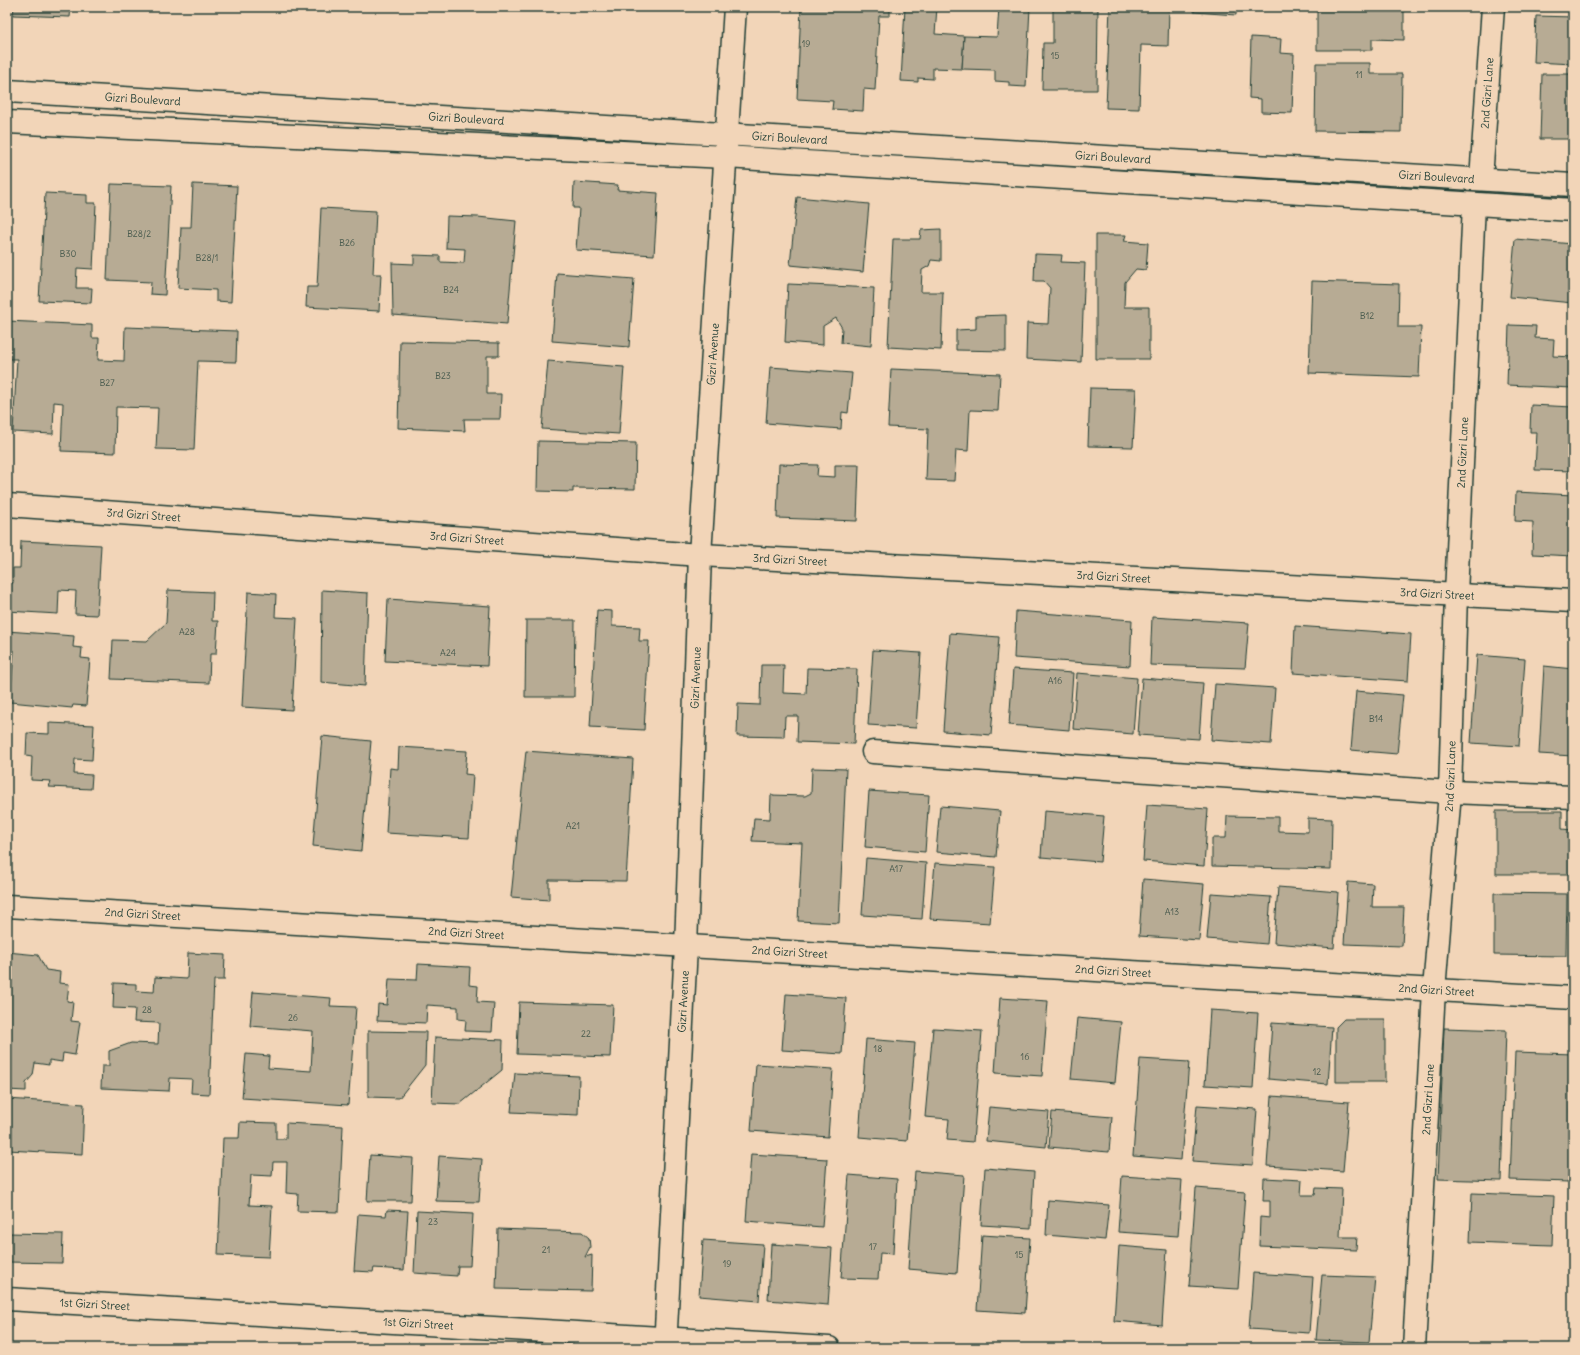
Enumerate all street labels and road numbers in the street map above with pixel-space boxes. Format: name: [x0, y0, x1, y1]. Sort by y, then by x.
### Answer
street label: 2nd Gizri Lane: [1478, 57, 1496, 129]
street label: Gizri Boulevard: [104, 90, 182, 108]
street label: Gizri Boulevard: [428, 109, 505, 128]
street label: Gizri Boulevard: [751, 129, 828, 147]
street label: Gizri Boulevard: [1075, 148, 1152, 167]
street label: Gizri Boulevard: [1398, 168, 1475, 186]
street label: Gizri Avenue: [704, 323, 722, 386]
street label: 2nd Gizri Lane: [1454, 416, 1471, 488]
street label: 3rd Gizri Street: [106, 505, 182, 525]
street label: 3rd Gizri Street: [429, 529, 505, 548]
street label: 3rd Gizri Street: [753, 551, 828, 569]
street label: 3rd Gizri Street: [1076, 568, 1151, 586]
street label: 3rd Gizri Street: [1400, 585, 1475, 603]
street label: Gizri Avenue: [688, 646, 704, 709]
street label: 2nd Gizri Lane: [1441, 740, 1459, 812]
street label: 2nd Gizri Street: [104, 905, 181, 923]
street label: 2nd Gizri Street: [428, 924, 505, 942]
street label: 2nd Gizri Street: [751, 943, 828, 961]
street label: 2nd Gizri Street: [1075, 962, 1152, 980]
street label: Gizri Avenue: [675, 970, 692, 1033]
street label: 2nd Gizri Street: [1398, 981, 1475, 999]
street label: 2nd Gizri Lane: [1419, 1063, 1437, 1135]
street label: 1st Gizri Street: [59, 1295, 131, 1313]
street label: 1st Gizri Street: [383, 1314, 454, 1333]

